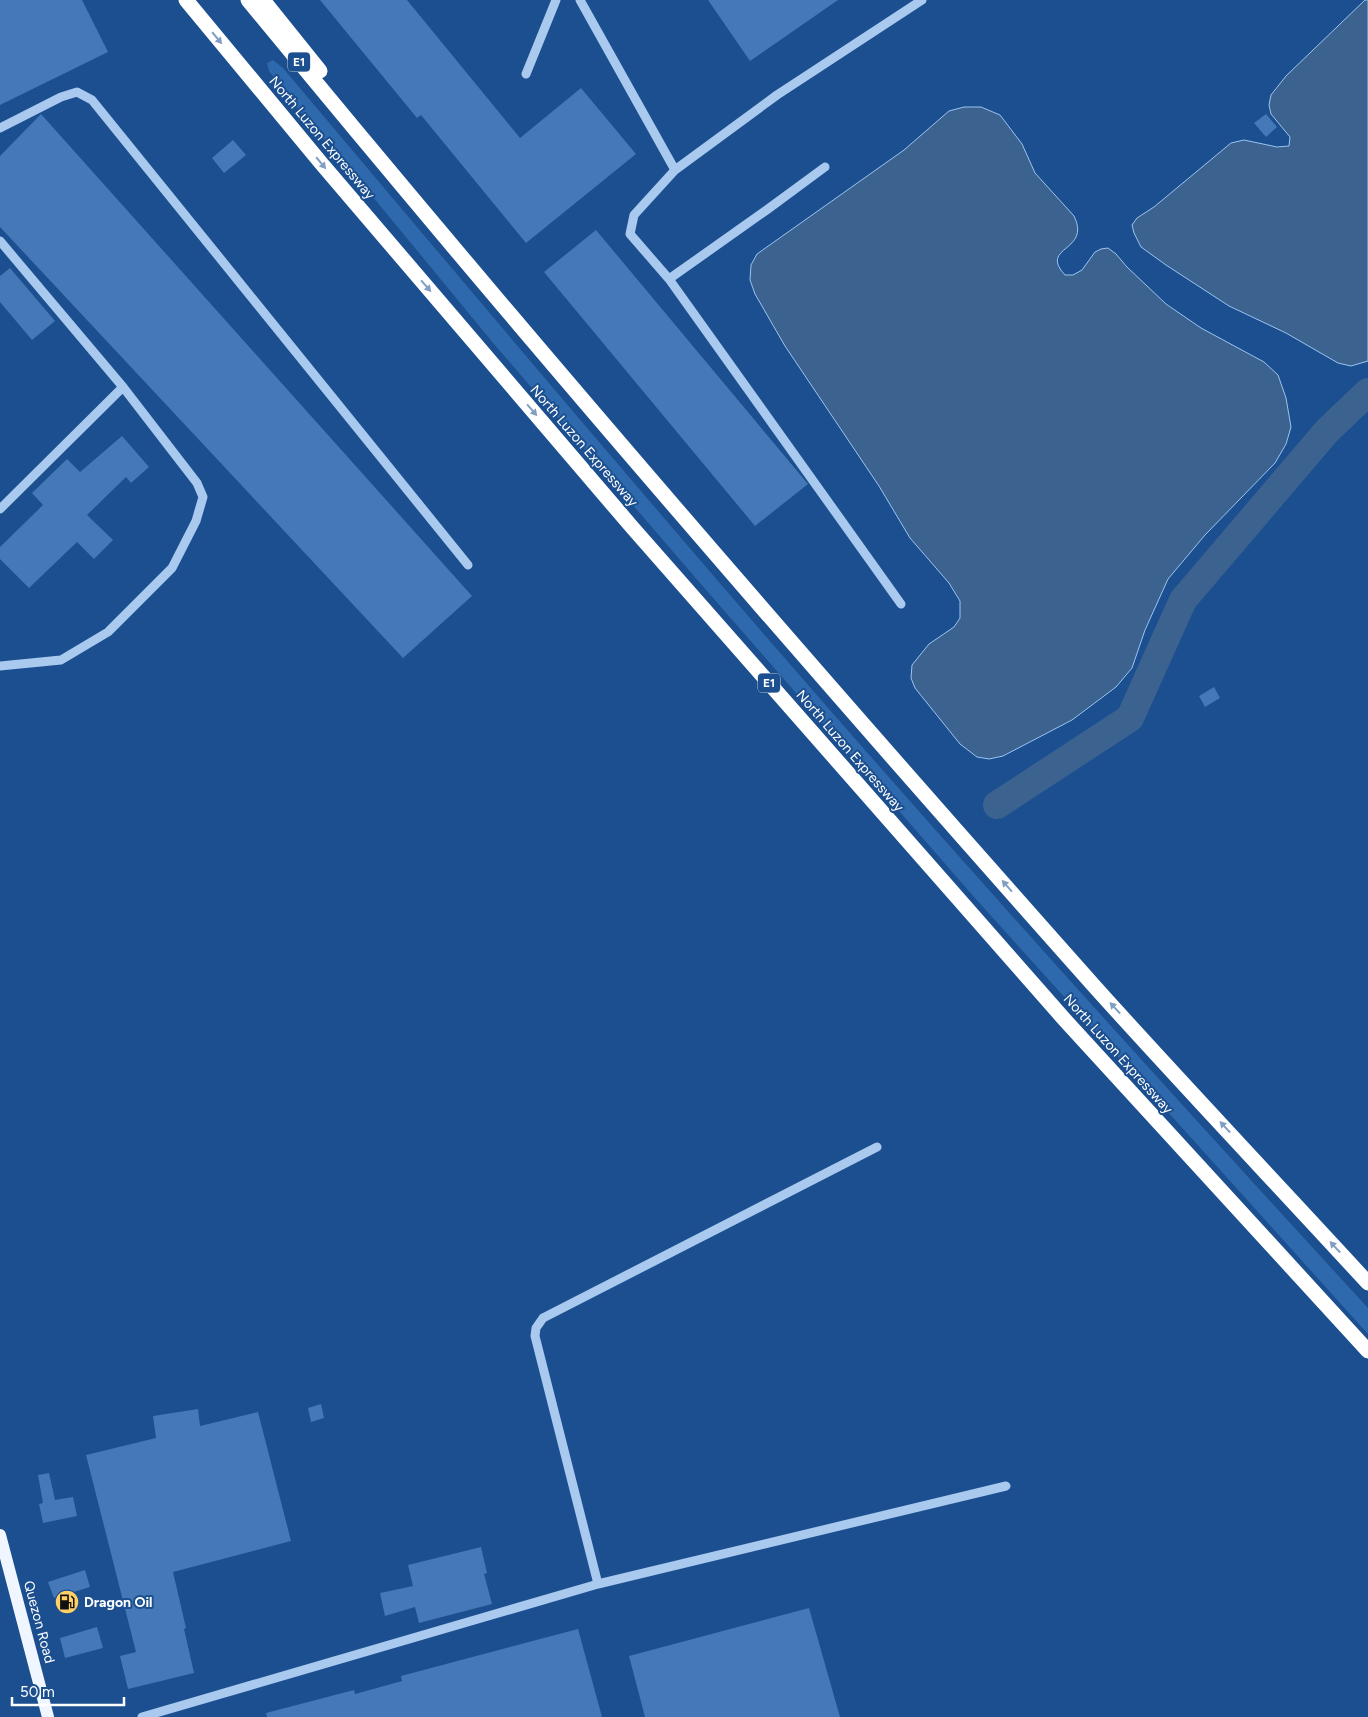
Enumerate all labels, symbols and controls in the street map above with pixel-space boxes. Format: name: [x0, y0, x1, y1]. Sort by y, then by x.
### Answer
one-way arrow: [212, 31, 223, 44]
road number: E1: [288, 52, 310, 72]
street label: North Luzon Expressway: [266, 73, 379, 203]
one-way arrow: [315, 156, 326, 169]
one-way arrow: [421, 280, 432, 293]
street label: North Luzon Expressway: [527, 382, 642, 511]
one-way arrow: [526, 404, 537, 416]
road number: E1: [758, 674, 780, 692]
street label: North Luzon Expressway: [793, 687, 908, 816]
one-way arrow: [1001, 881, 1013, 893]
street label: North Luzon Expressway: [1060, 991, 1177, 1118]
one-way arrow: [1109, 1002, 1121, 1014]
one-way arrow: [1219, 1122, 1231, 1134]
one-way arrow: [1329, 1241, 1341, 1253]
street label: Quezon Road: [20, 1579, 58, 1665]
fuel station icon: Dragon Oil: [54, 1589, 80, 1615]
place label: Dragon Oil: [84, 1594, 153, 1611]
scale bar: [12, 1674, 125, 1706]
text: 50 m: [20, 1683, 55, 1701]

